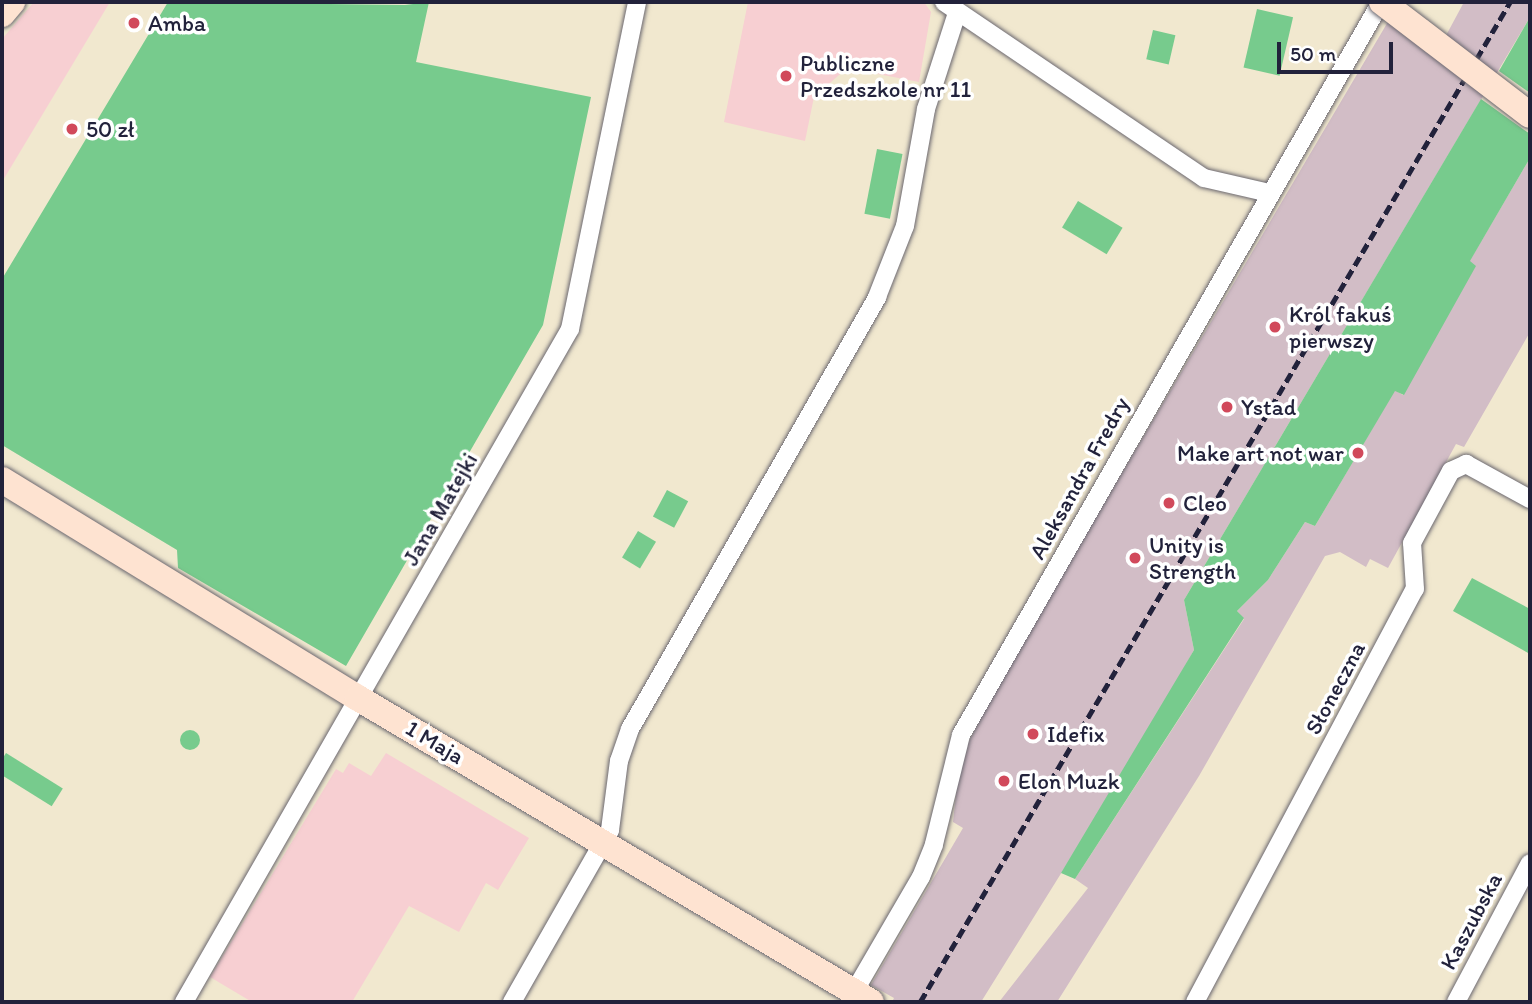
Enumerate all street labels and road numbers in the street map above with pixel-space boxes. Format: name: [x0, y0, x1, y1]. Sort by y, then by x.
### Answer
street label: Aleksandra Fredry: [1023, 392, 1135, 564]
street label: Jana Matejki: [397, 448, 483, 570]
street label: Słoneczna: [1299, 637, 1371, 739]
street label: 1 Maja: [401, 714, 469, 770]
street label: Kaszubska: [1434, 868, 1508, 974]

